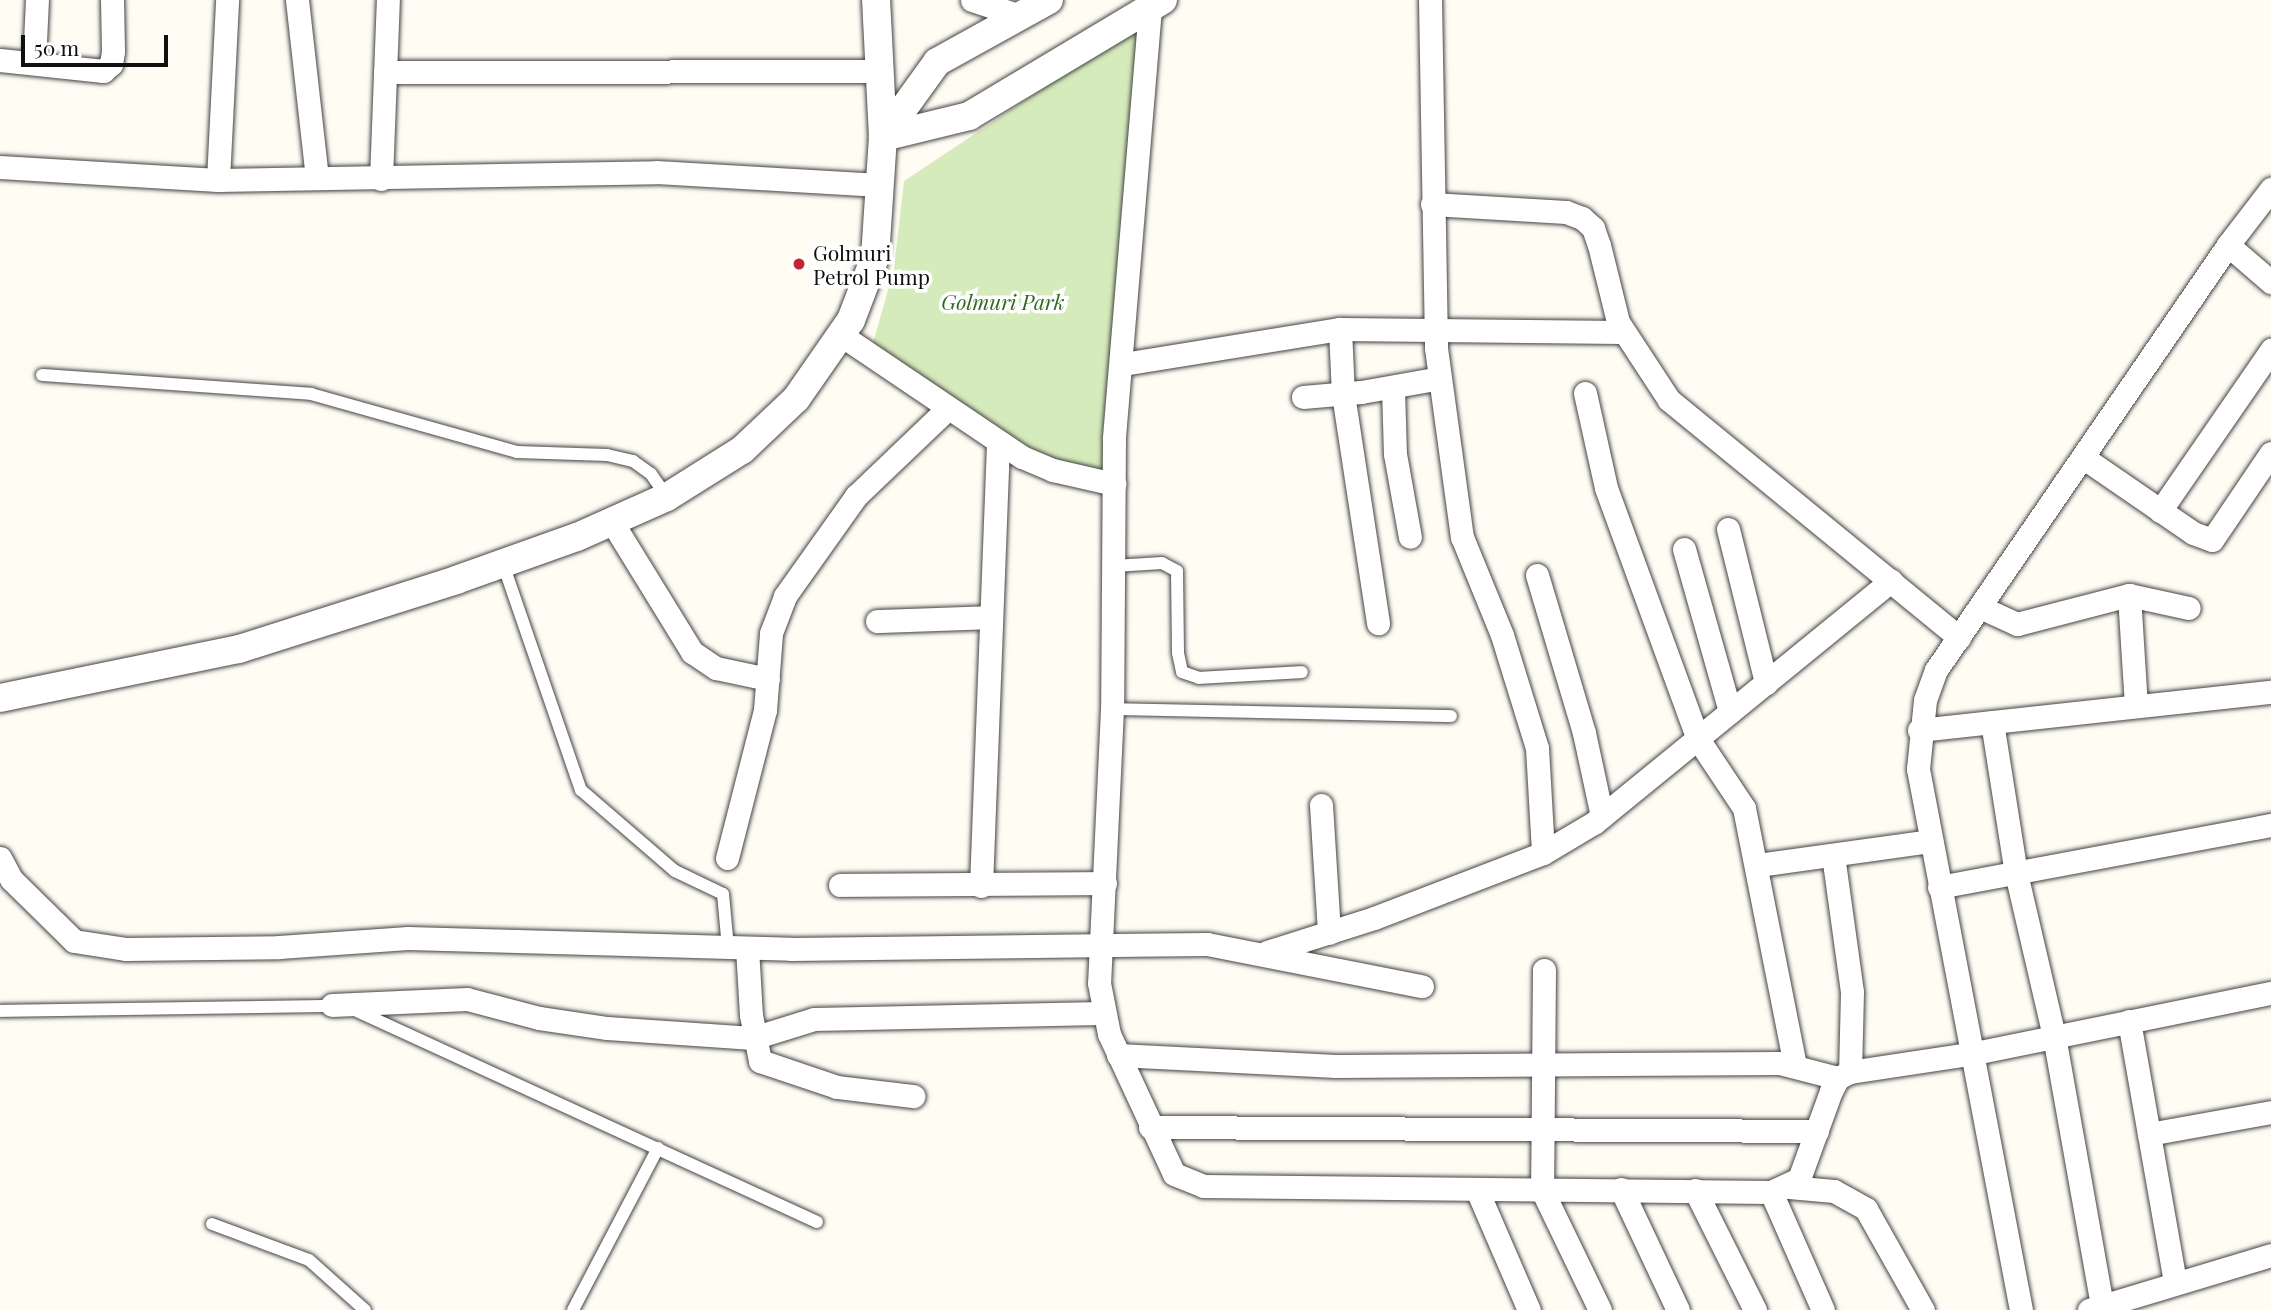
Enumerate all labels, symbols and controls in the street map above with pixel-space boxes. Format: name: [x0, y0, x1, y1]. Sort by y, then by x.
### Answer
scale bar: [24, 21, 172, 65]
text: 50 m: [34, 33, 79, 61]
place label: Golmuri Petrol Pump: [813, 239, 930, 289]
marker: Golmuri Petrol Pump: [791, 256, 807, 272]
park label: Golmuri Park: [941, 288, 1065, 314]

